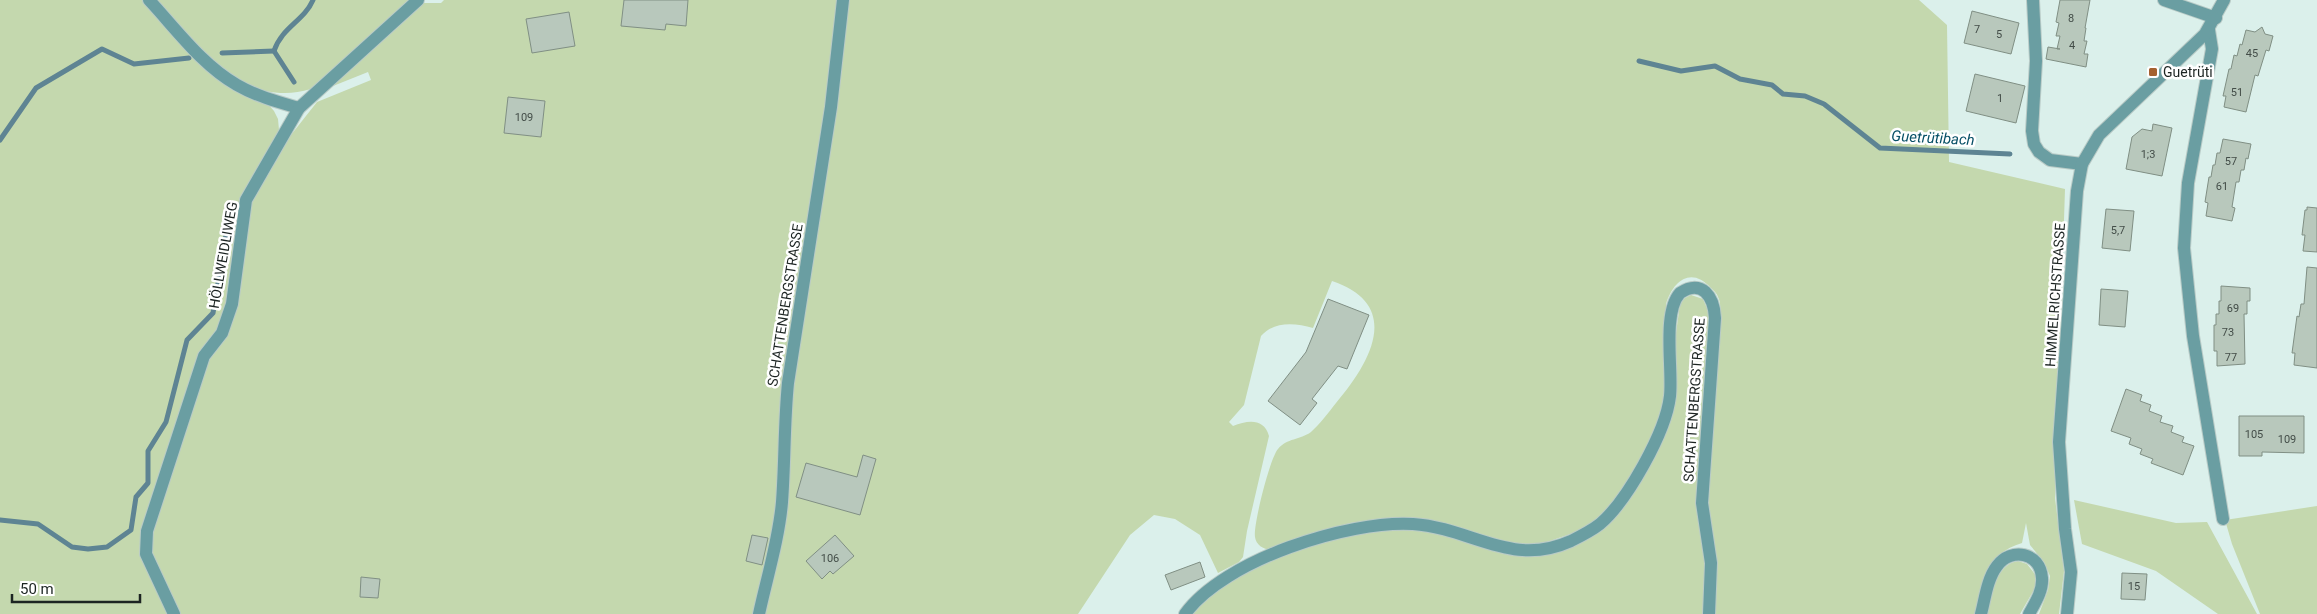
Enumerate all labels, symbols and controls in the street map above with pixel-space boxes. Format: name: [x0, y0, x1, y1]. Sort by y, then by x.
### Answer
house number: 8: [2068, 12, 2074, 25]
house number: 7: [1974, 23, 1980, 36]
house number: 5: [1996, 28, 2002, 41]
house number: 4: [2069, 39, 2075, 52]
house number: 45: [2246, 47, 2258, 60]
place label: Guetrüti: [2163, 64, 2213, 80]
marker: Guetrüti: [2147, 66, 2159, 78]
house number: 51: [2231, 86, 2243, 99]
house number: 1: [1997, 92, 2003, 105]
house number: 109: [515, 111, 533, 124]
water label: Guetrütibach: [1891, 127, 1975, 149]
house number: 1;3: [2141, 148, 2155, 161]
house number: 57: [2225, 155, 2237, 168]
house number: 61: [2216, 180, 2228, 193]
street label: HÖLLWEIDLIWEG: [206, 200, 240, 310]
street label: HIMMELRICHSTRASSE: [2042, 222, 2068, 368]
street label: SCHATTENBERGSTRASSE: [764, 223, 806, 387]
house number: 5,7: [2111, 224, 2125, 237]
house number: 69: [2227, 302, 2239, 315]
street label: SCHATTENBERGSTRASSE: [1680, 317, 1708, 483]
house number: 73: [2222, 326, 2234, 339]
house number: 77: [2225, 351, 2237, 364]
house number: 105: [2245, 428, 2263, 441]
house number: 109: [2278, 433, 2296, 446]
house number: 106: [821, 552, 839, 565]
scale bar: [12, 572, 140, 604]
text: 50 m: [20, 580, 54, 598]
house number: 15: [2128, 580, 2140, 593]

